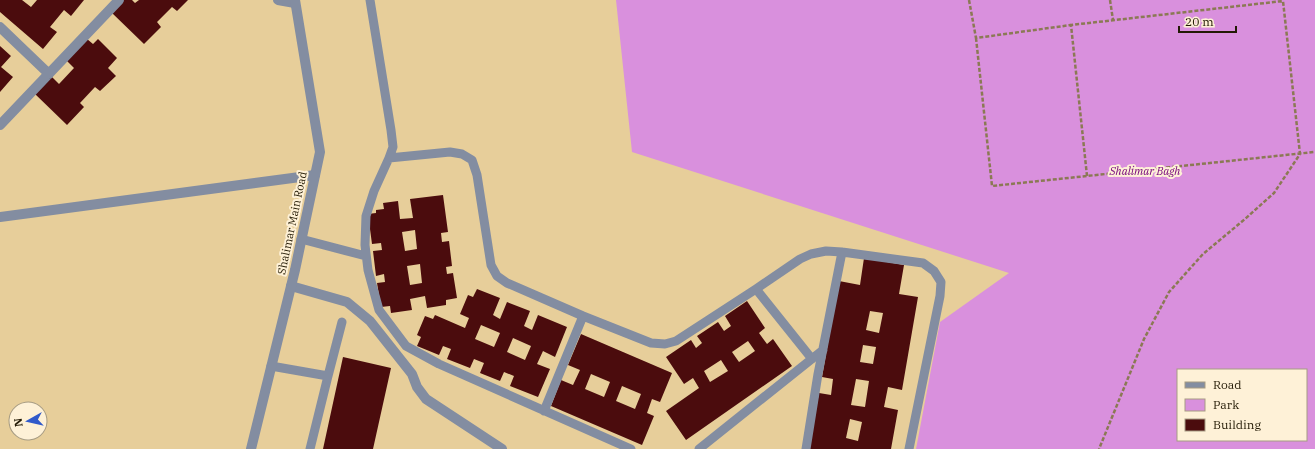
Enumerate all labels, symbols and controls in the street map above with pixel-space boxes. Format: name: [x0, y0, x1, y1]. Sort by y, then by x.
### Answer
scale bar: [1179, 8, 1236, 34]
text: 20 m: [1185, 14, 1214, 29]
park label: Shalimar Bagh: [1109, 164, 1180, 178]
street label: Shalimar Main Road: [274, 170, 310, 276]
legend: [1177, 369, 1307, 441]
text: Road: [1213, 377, 1242, 392]
text: Park: [1213, 397, 1239, 412]
north arrow: [8, 401, 48, 441]
text: N: [11, 417, 26, 428]
text: Building: [1213, 417, 1261, 432]

